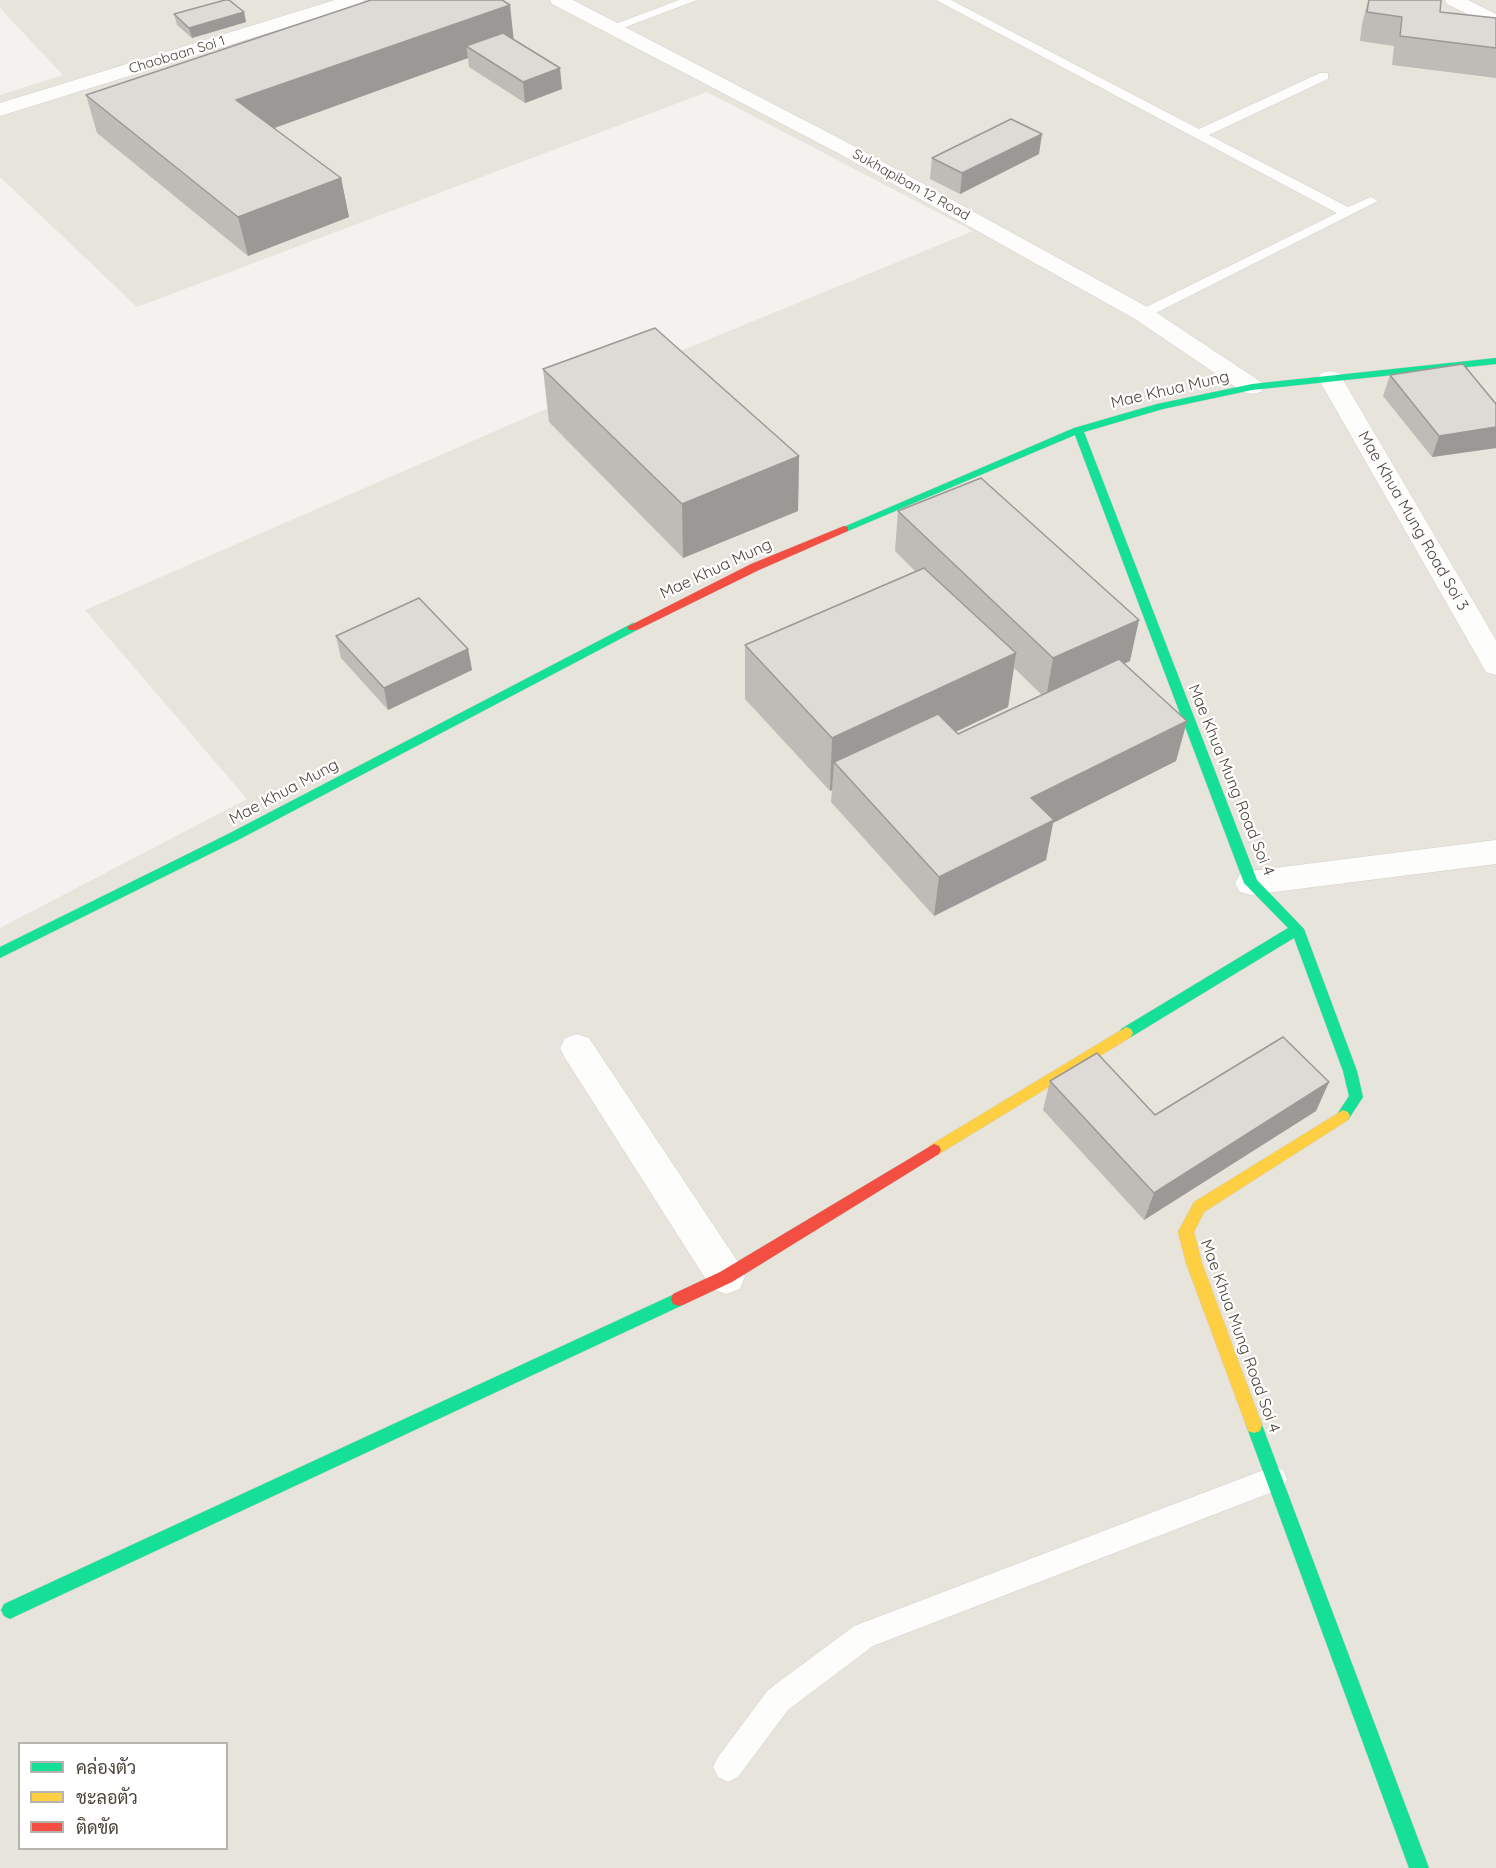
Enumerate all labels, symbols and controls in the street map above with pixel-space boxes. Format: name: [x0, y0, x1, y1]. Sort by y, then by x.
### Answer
street label: Chaobaan Soi 1: [127, 32, 227, 78]
street label: Sukhapiban 12 Road: [849, 146, 973, 224]
street label: Mae Khua Mung: [1109, 367, 1231, 413]
street label: Mae Khua Mung Road Soi 3: [1354, 428, 1472, 614]
street label: Mae Khua Mung: [657, 535, 775, 603]
street label: Mae Khua Mung Road Soi 4: [1184, 682, 1278, 878]
street label: Mae Khua Mung: [226, 755, 342, 829]
street label: Mae Khua Mung Road Soi 4: [1196, 1237, 1284, 1435]
legend: [18, 1742, 228, 1850]
text: คล่องตัว: [76, 1756, 136, 1779]
text: ชะลอตัว: [76, 1786, 138, 1809]
text: ติดขัด: [76, 1816, 119, 1839]

